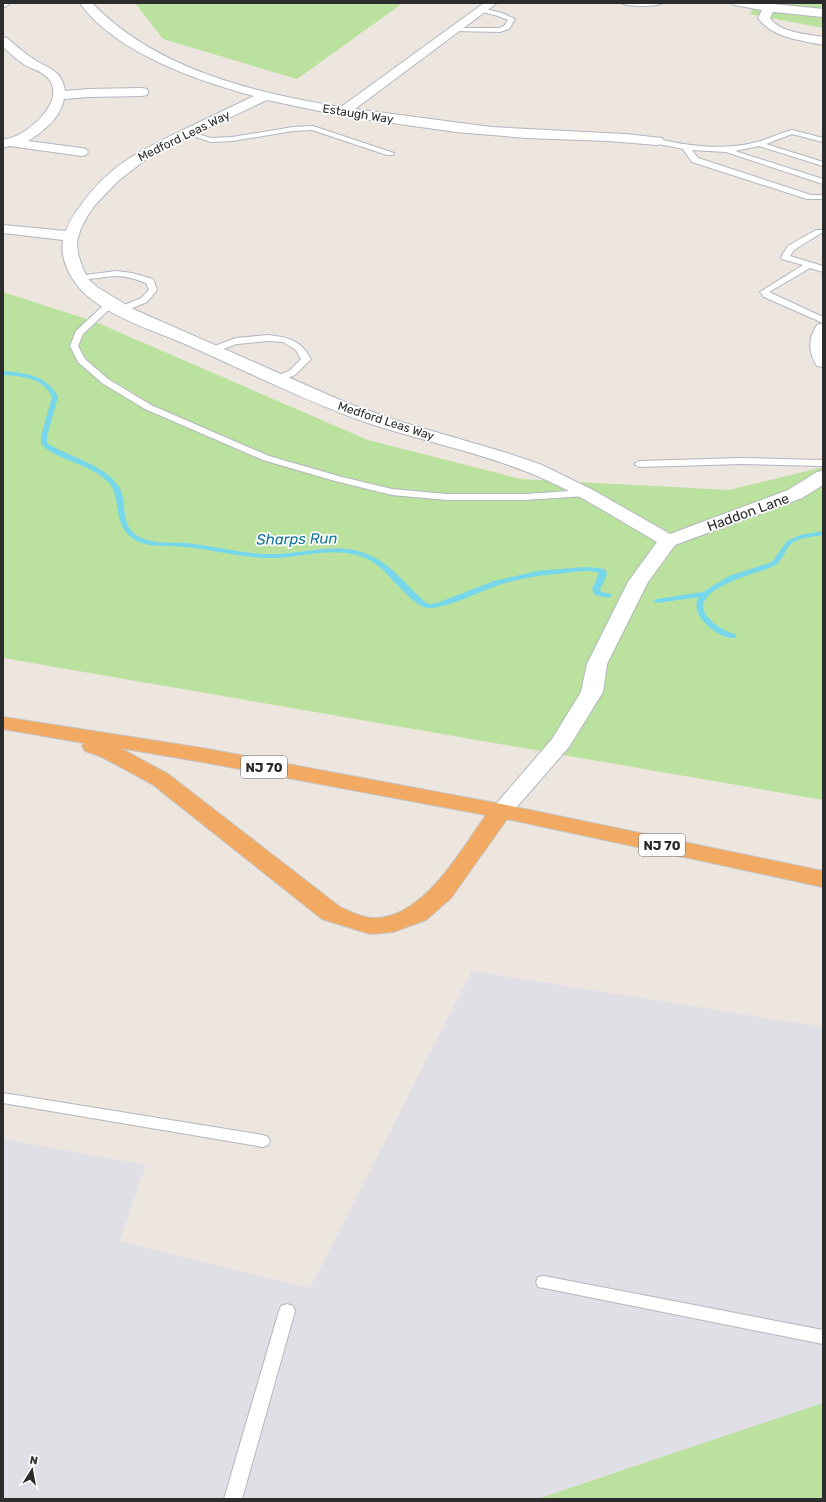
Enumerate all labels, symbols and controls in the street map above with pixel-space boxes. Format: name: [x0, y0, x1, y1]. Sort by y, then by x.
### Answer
street label: Estaugh Way: [322, 101, 395, 127]
street label: Medford Leas Way: [136, 107, 233, 164]
street label: Medford Leas Way: [336, 399, 436, 443]
street label: Haddon Lane: [705, 490, 792, 535]
water label: Sharps Run: [256, 529, 338, 549]
road number: NJ 70: [241, 756, 287, 778]
road number: NJ 70: [639, 834, 685, 856]
north arrow: [12, 1450, 52, 1490]
text: N: [29, 1454, 39, 1468]

